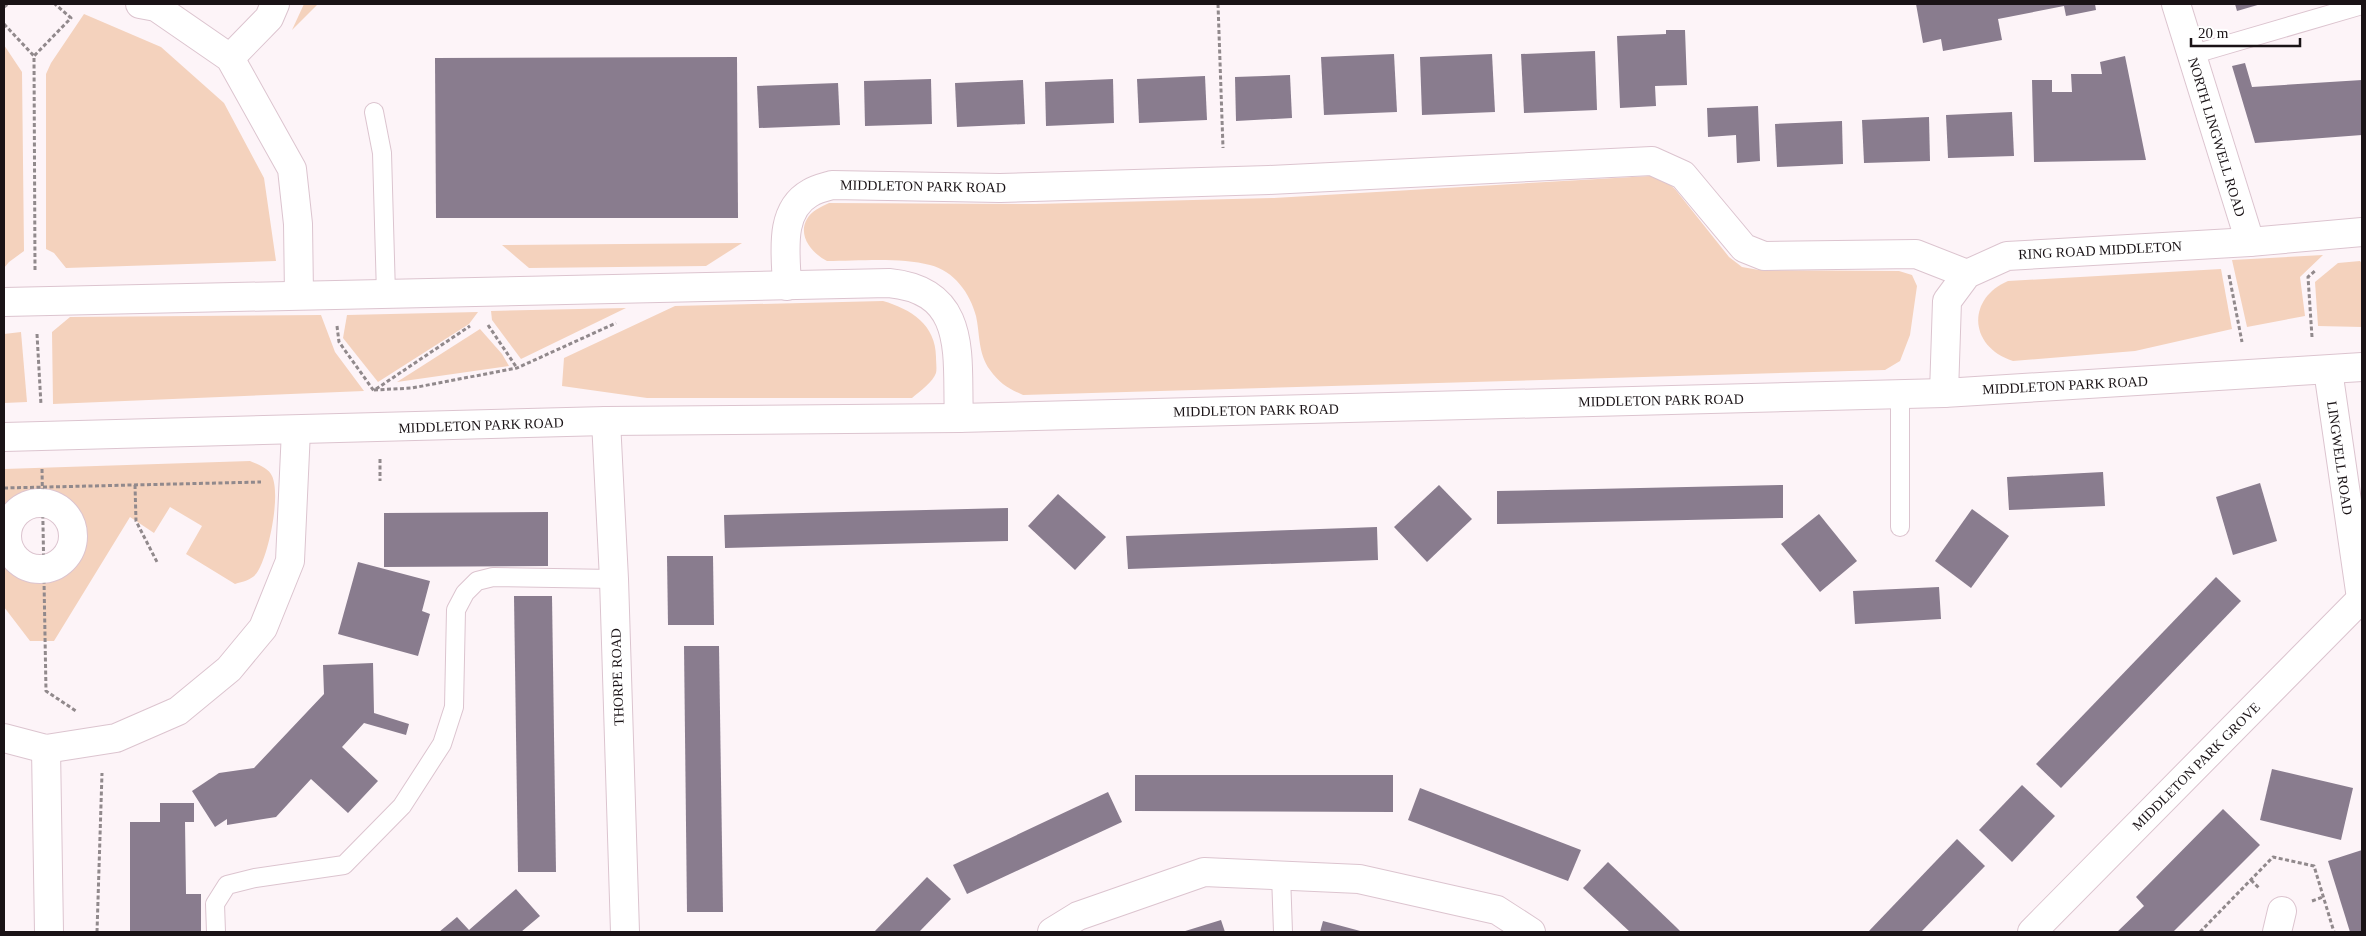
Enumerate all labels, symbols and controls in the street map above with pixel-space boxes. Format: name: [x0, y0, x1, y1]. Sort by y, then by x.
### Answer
scale bar: [2191, 15, 2300, 47]
text: 20 m: [2198, 25, 2229, 41]
street label: NORTH LINGWELL ROAD: [2185, 56, 2248, 219]
street label: MIDDLETON PARK ROAD: [840, 178, 1006, 195]
street label: RING ROAD MIDDLETON: [2018, 239, 2182, 262]
street label: MIDDLETON PARK ROAD: [1982, 374, 2148, 397]
street label: MIDDLETON PARK ROAD: [1578, 392, 1744, 409]
street label: LINGWELL ROAD: [2324, 400, 2355, 516]
street label: MIDDLETON PARK ROAD: [1173, 402, 1339, 419]
street label: MIDDLETON PARK ROAD: [398, 415, 564, 436]
street label: THORPE ROAD: [608, 628, 627, 726]
street label: MIDDLETON PARK GROVE: [2129, 699, 2263, 833]

